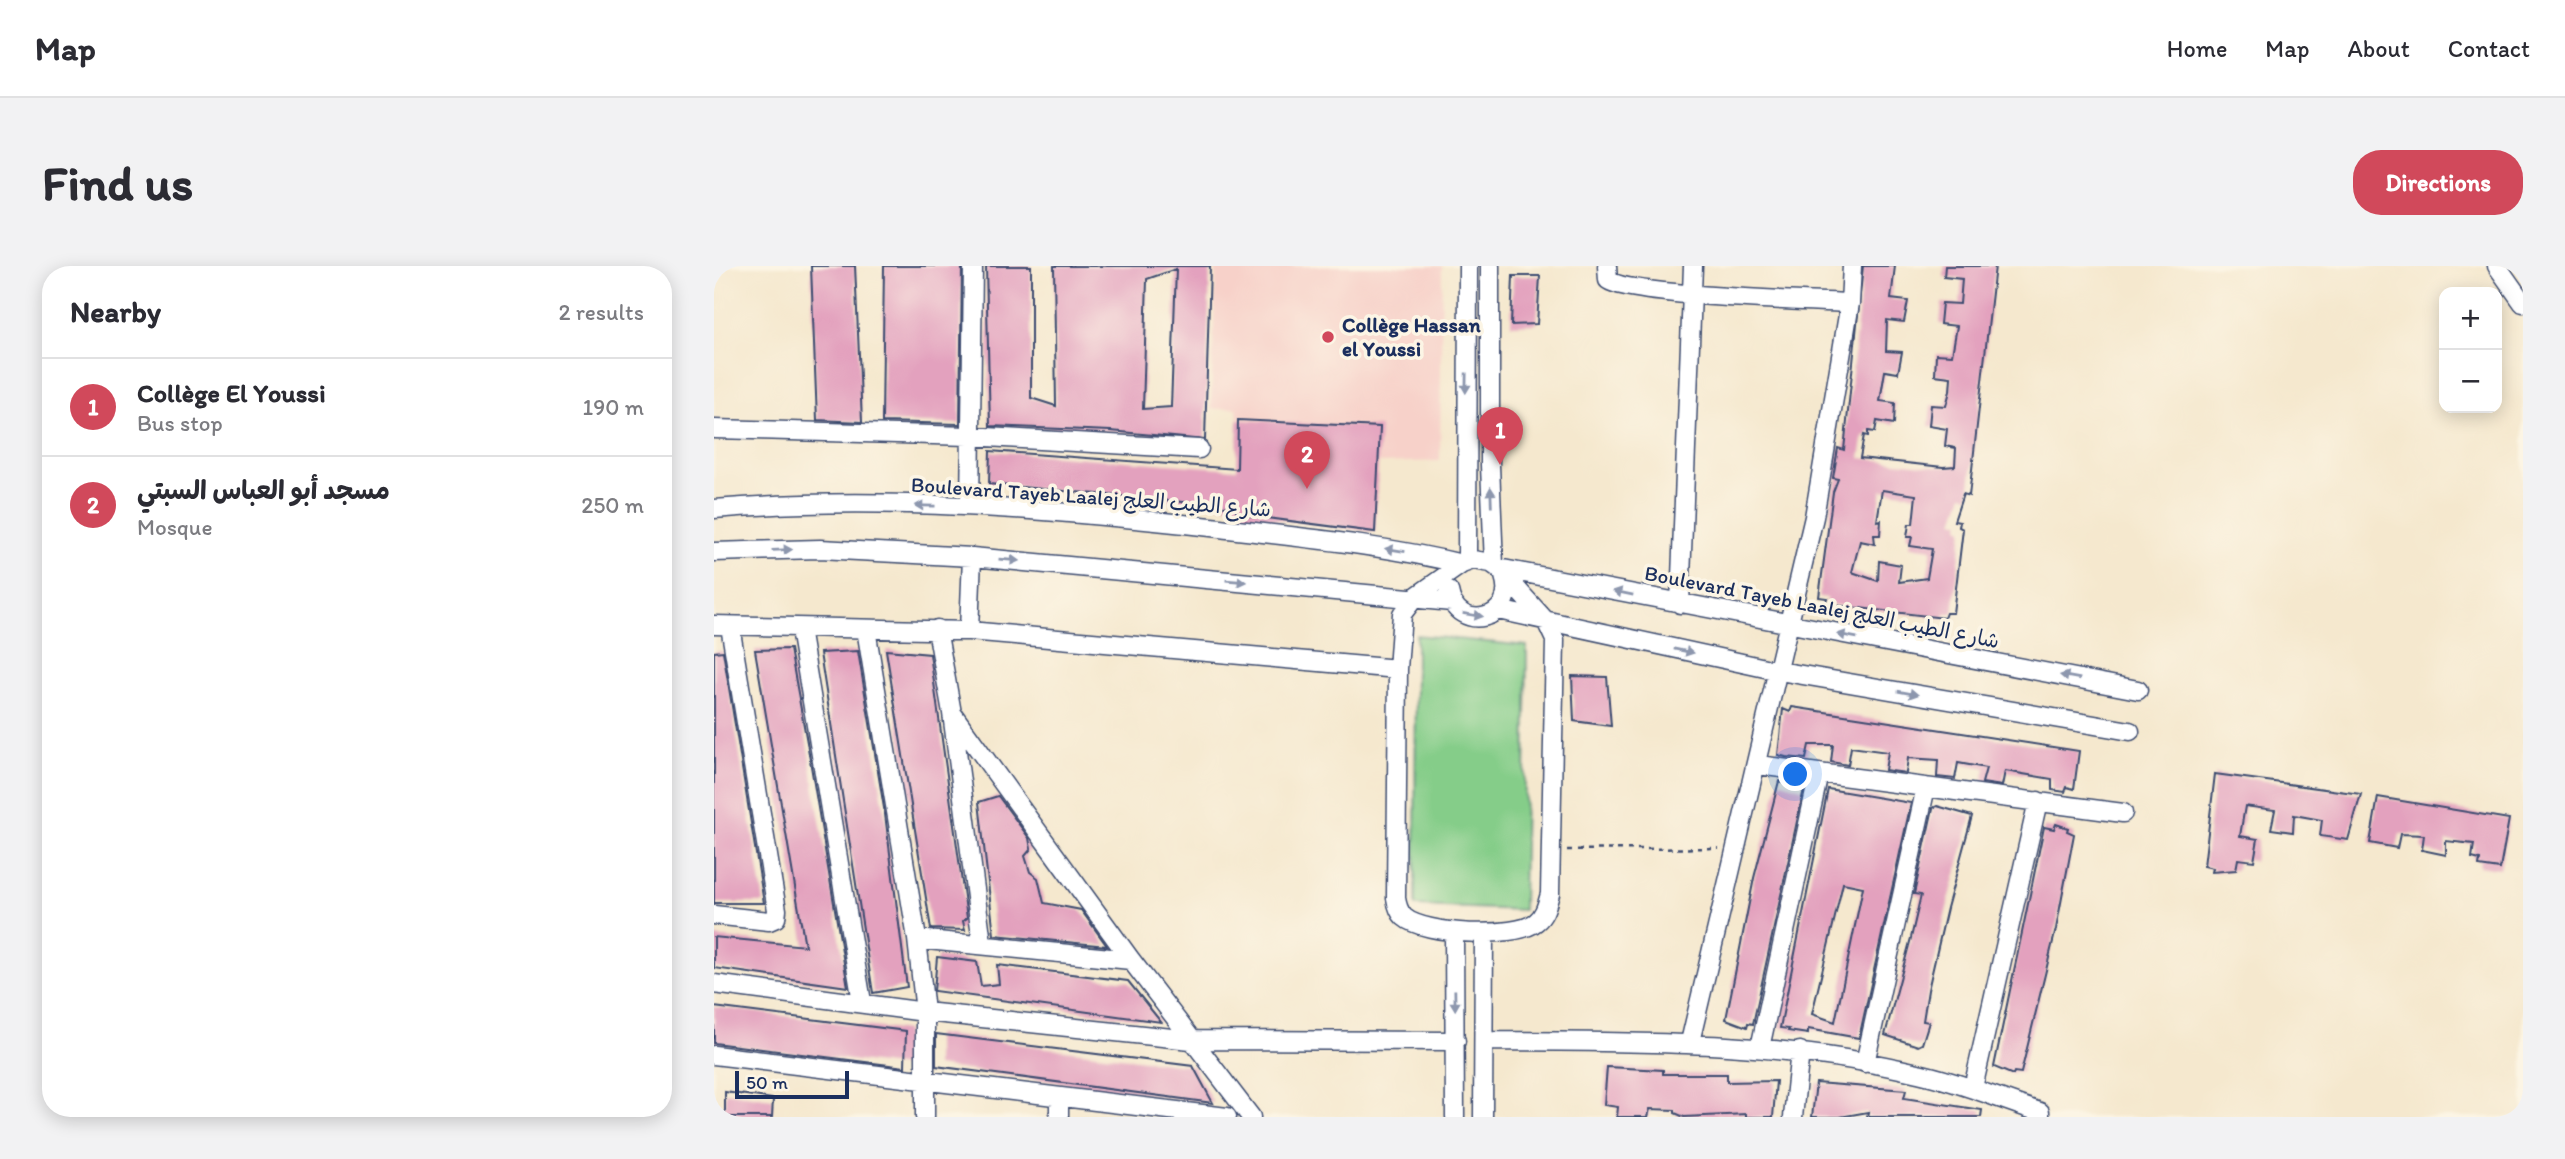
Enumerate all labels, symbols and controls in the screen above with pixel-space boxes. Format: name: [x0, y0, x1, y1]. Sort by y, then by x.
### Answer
text: Map: [35, 29, 96, 68]
text: Home: [2167, 34, 2227, 63]
text: Map: [2265, 34, 2309, 63]
text: About: [2347, 34, 2410, 63]
text: Contact: [2448, 34, 2530, 63]
button: Directions: [2353, 150, 2523, 215]
text: Find us: [42, 153, 193, 212]
map controls: [2439, 287, 2502, 413]
button: +: [2439, 287, 2502, 350]
text: Nearby: [70, 293, 161, 330]
text: 2 results: [558, 298, 644, 326]
place label: Collège Hassan el Youssi: [1342, 312, 1481, 361]
marker: Collège Hassan el Youssi: [1320, 329, 1336, 345]
button: −: [2439, 350, 2502, 413]
one-way arrow: [1461, 372, 1472, 394]
text: Collège El Youssi: [137, 377, 326, 409]
text: 1: [88, 393, 98, 421]
text: 190 m: [583, 393, 644, 421]
pin: 1: [1477, 407, 1523, 465]
text: Bus stop: [137, 409, 223, 437]
pin: 2: [1284, 431, 1330, 489]
street label: Boulevard Tayeb Laalej شارع الطيب العلج: [910, 471, 1272, 525]
text: مسجد أبو العباس السبتي: [137, 474, 390, 506]
one-way arrow: [1486, 485, 1497, 507]
text: 2: [87, 491, 99, 519]
text: 250 m: [581, 491, 644, 519]
one-way arrow: [914, 500, 936, 511]
text: Mosque: [137, 513, 213, 541]
one-way arrow: [771, 544, 793, 555]
one-way arrow: [1384, 544, 1406, 555]
one-way arrow: [999, 555, 1021, 566]
street label: Boulevard Tayeb Laalej شارع الطيب العلج: [1642, 560, 2002, 656]
one-way arrow: [1225, 576, 1247, 587]
one-way arrow: [1612, 587, 1634, 598]
one-way arrow: [1463, 610, 1485, 621]
one-way arrow: [1836, 630, 1858, 641]
one-way arrow: [1673, 646, 1695, 657]
one-way arrow: [2059, 672, 2081, 683]
one-way arrow: [1897, 688, 1919, 699]
your location: [1778, 757, 1812, 791]
one-way arrow: [1449, 989, 1461, 1011]
scale bar: [735, 1068, 849, 1100]
text: 50 m: [746, 1071, 788, 1094]

